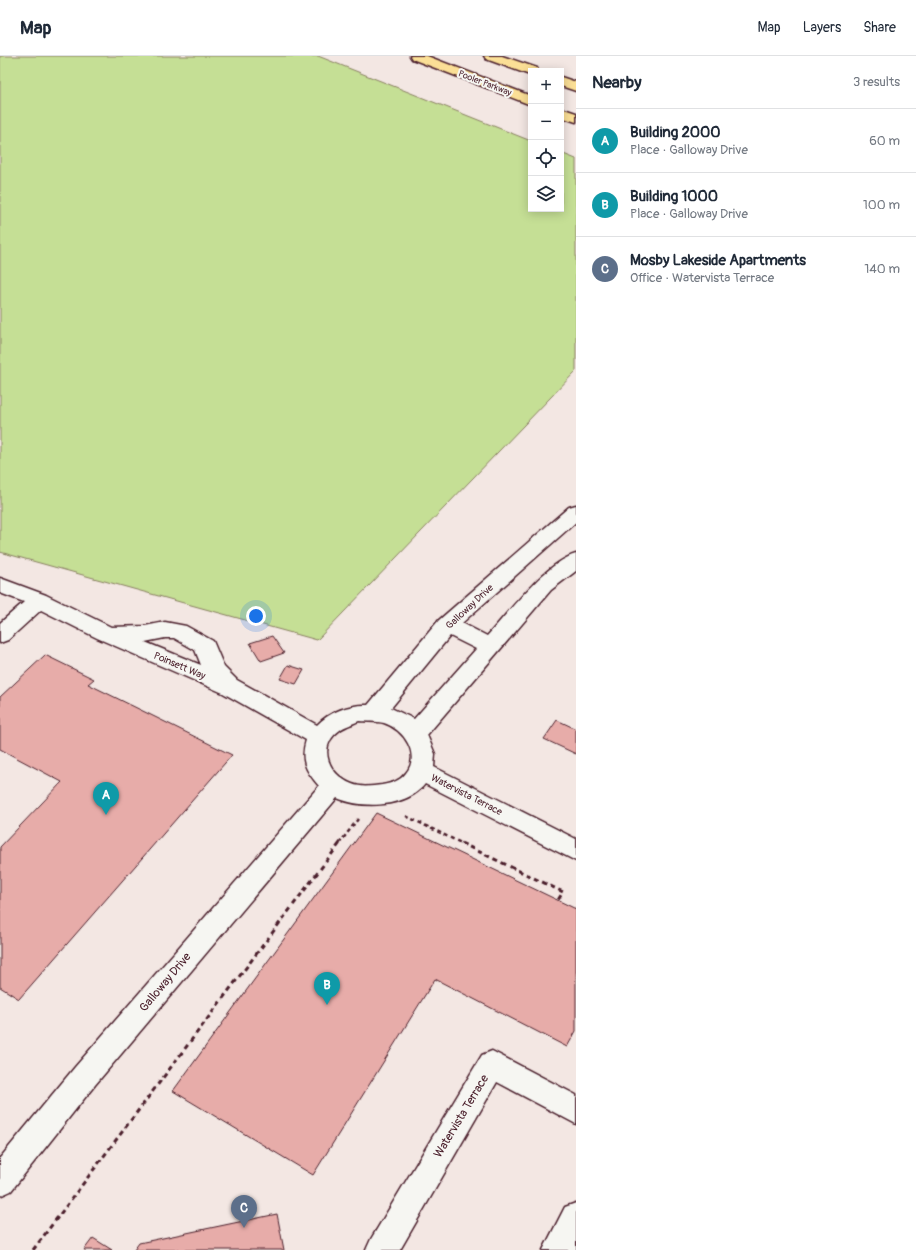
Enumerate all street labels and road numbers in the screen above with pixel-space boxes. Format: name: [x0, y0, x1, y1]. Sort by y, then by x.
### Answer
street label: Pooler Parkway: [457, 68, 513, 99]
street label: Galloway Drive: [443, 582, 496, 632]
street label: Poinsett Way: [152, 650, 208, 682]
street label: Watervista Terrace: [429, 772, 504, 818]
street label: Galloway Drive: [136, 950, 195, 1015]
street label: Watervista Terrace: [431, 1072, 492, 1161]

